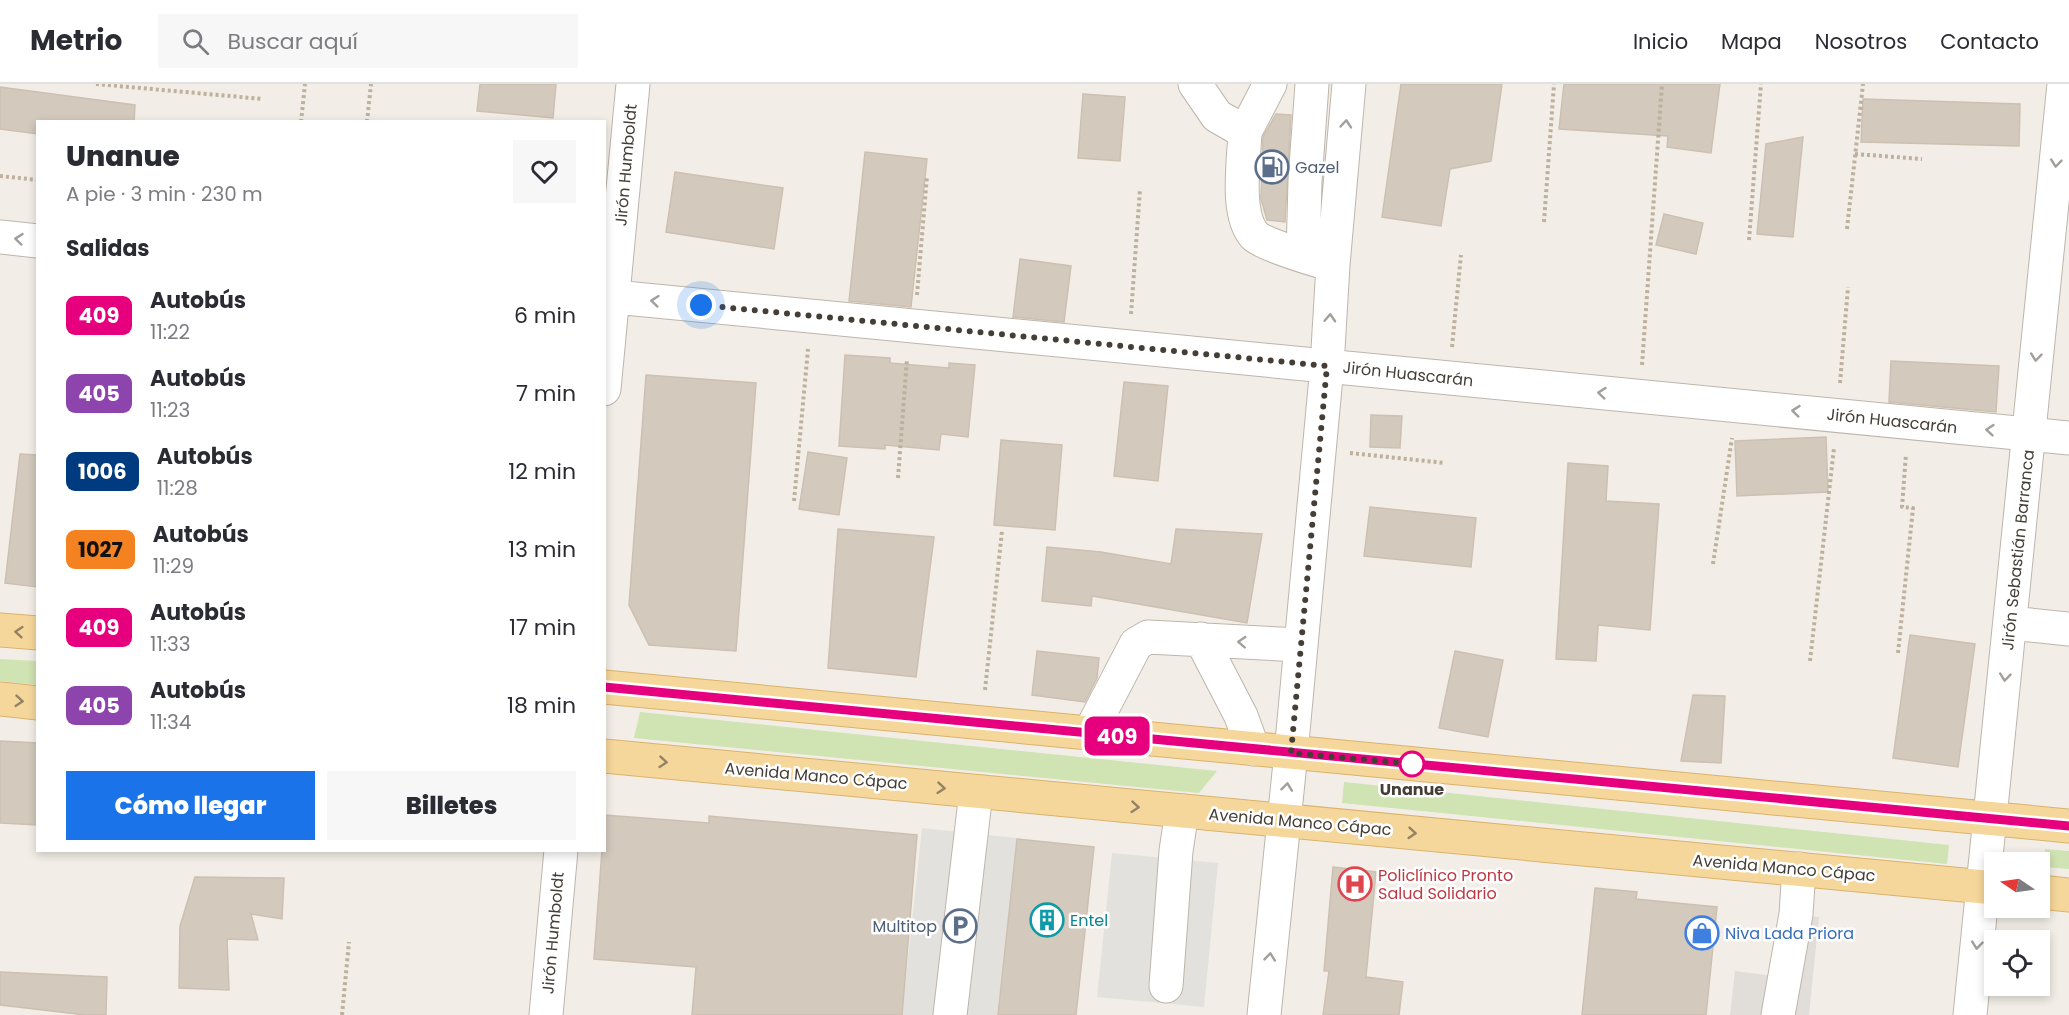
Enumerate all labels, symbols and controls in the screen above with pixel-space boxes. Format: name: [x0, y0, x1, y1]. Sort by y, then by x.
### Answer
search box: [158, 14, 578, 68]
text: Metrio: [30, 21, 122, 60]
icon: search: [179, 25, 212, 58]
text: Buscar aquí: [227, 26, 358, 57]
text: Inicio: [1633, 27, 1688, 56]
text: Mapa: [1721, 27, 1782, 56]
text: Nosotros: [1815, 27, 1907, 56]
text: Contacto: [1940, 27, 2039, 56]
street label: Jirón Humboldt: [609, 103, 643, 227]
one-way arrow: [1339, 119, 1352, 128]
text: Unanue: [66, 137, 180, 176]
button: heart: [513, 140, 576, 203]
fuel station icon: Gazel: [1254, 149, 1290, 185]
place label: Gazel: [1295, 156, 1339, 179]
one-way arrow: [2050, 159, 2063, 168]
text: A pie · 3 min · 230 m: [66, 180, 263, 208]
one-way arrow: [14, 233, 23, 246]
text: Salidas: [66, 233, 150, 264]
text: Autobús: [150, 285, 246, 316]
your location: [686, 290, 716, 320]
one-way arrow: [651, 295, 660, 308]
text: 6 min: [514, 300, 576, 331]
text: 409: [79, 301, 119, 330]
one-way arrow: [1323, 313, 1336, 322]
text: 11:22: [150, 318, 190, 346]
one-way arrow: [2030, 353, 2043, 362]
street label: Jirón Huascarán: [1342, 356, 1474, 392]
text: Autobús: [150, 363, 246, 394]
text: 7 min: [516, 378, 576, 409]
text: 405: [78, 379, 120, 408]
one-way arrow: [1597, 387, 1606, 400]
text: 11:23: [150, 396, 190, 424]
street label: Jirón Huascarán: [1826, 403, 1958, 439]
one-way arrow: [1791, 405, 1800, 418]
one-way arrow: [1985, 424, 1994, 437]
text: Autobús: [157, 441, 253, 472]
street label: Jirón Sebastián Barranca: [1996, 449, 2040, 651]
text: 12 min: [508, 456, 576, 487]
text: 1006: [78, 457, 127, 486]
text: 11:28: [157, 474, 198, 502]
text: Autobús: [153, 519, 249, 550]
text: 13 min: [508, 534, 576, 565]
text: 1027: [78, 535, 123, 564]
text: 11:29: [153, 552, 194, 580]
text: Autobús: [150, 597, 246, 628]
text: 17 min: [509, 612, 576, 643]
text: 409: [79, 613, 119, 642]
one-way arrow: [14, 626, 23, 639]
text: 11:33: [150, 630, 191, 658]
one-way arrow: [1237, 635, 1246, 648]
one-way arrow: [1999, 672, 2012, 681]
text: Autobús: [150, 675, 246, 706]
text: 18 min: [507, 690, 576, 721]
text: 405: [78, 691, 120, 720]
one-way arrow: [14, 694, 23, 707]
text: 11:34: [150, 708, 191, 736]
line badge: 409: [1082, 716, 1152, 756]
text: 409: [1097, 722, 1137, 751]
marker: Unanue: [1399, 751, 1425, 777]
one-way arrow: [658, 755, 667, 768]
street label: Avenida Manco Cápac: [724, 757, 909, 795]
button: Cómo llegar: [66, 771, 315, 840]
button: Billetes: [327, 771, 576, 840]
place label: Unanue: [1380, 778, 1444, 801]
one-way arrow: [936, 781, 945, 794]
one-way arrow: [1280, 782, 1293, 791]
one-way arrow: [1130, 800, 1139, 813]
street label: Avenida Manco Cápac: [1208, 803, 1393, 841]
one-way arrow: [1408, 826, 1417, 839]
street label: Avenida Manco Cápac: [1692, 849, 1877, 887]
north arrow: [1984, 852, 2050, 918]
map controls: [1984, 852, 2050, 996]
place label: Policlínico Pronto Salud Solidario: [1378, 864, 1513, 905]
hospital icon: Policlínico Pronto Salud Solidario: [1337, 866, 1373, 902]
street label: Jirón Humboldt: [536, 871, 570, 995]
building icon: Entel: [1029, 902, 1065, 938]
parking icon: Multitop: [942, 908, 978, 944]
place label: Entel: [1070, 909, 1108, 932]
place label: Multitop: [872, 915, 937, 938]
shop icon: Niva Lada Priora: [1684, 915, 1720, 951]
place label: Niva Lada Priora: [1725, 922, 1854, 945]
button: locate: [1984, 930, 2050, 996]
one-way arrow: [1971, 940, 1984, 950]
one-way arrow: [1263, 952, 1276, 961]

